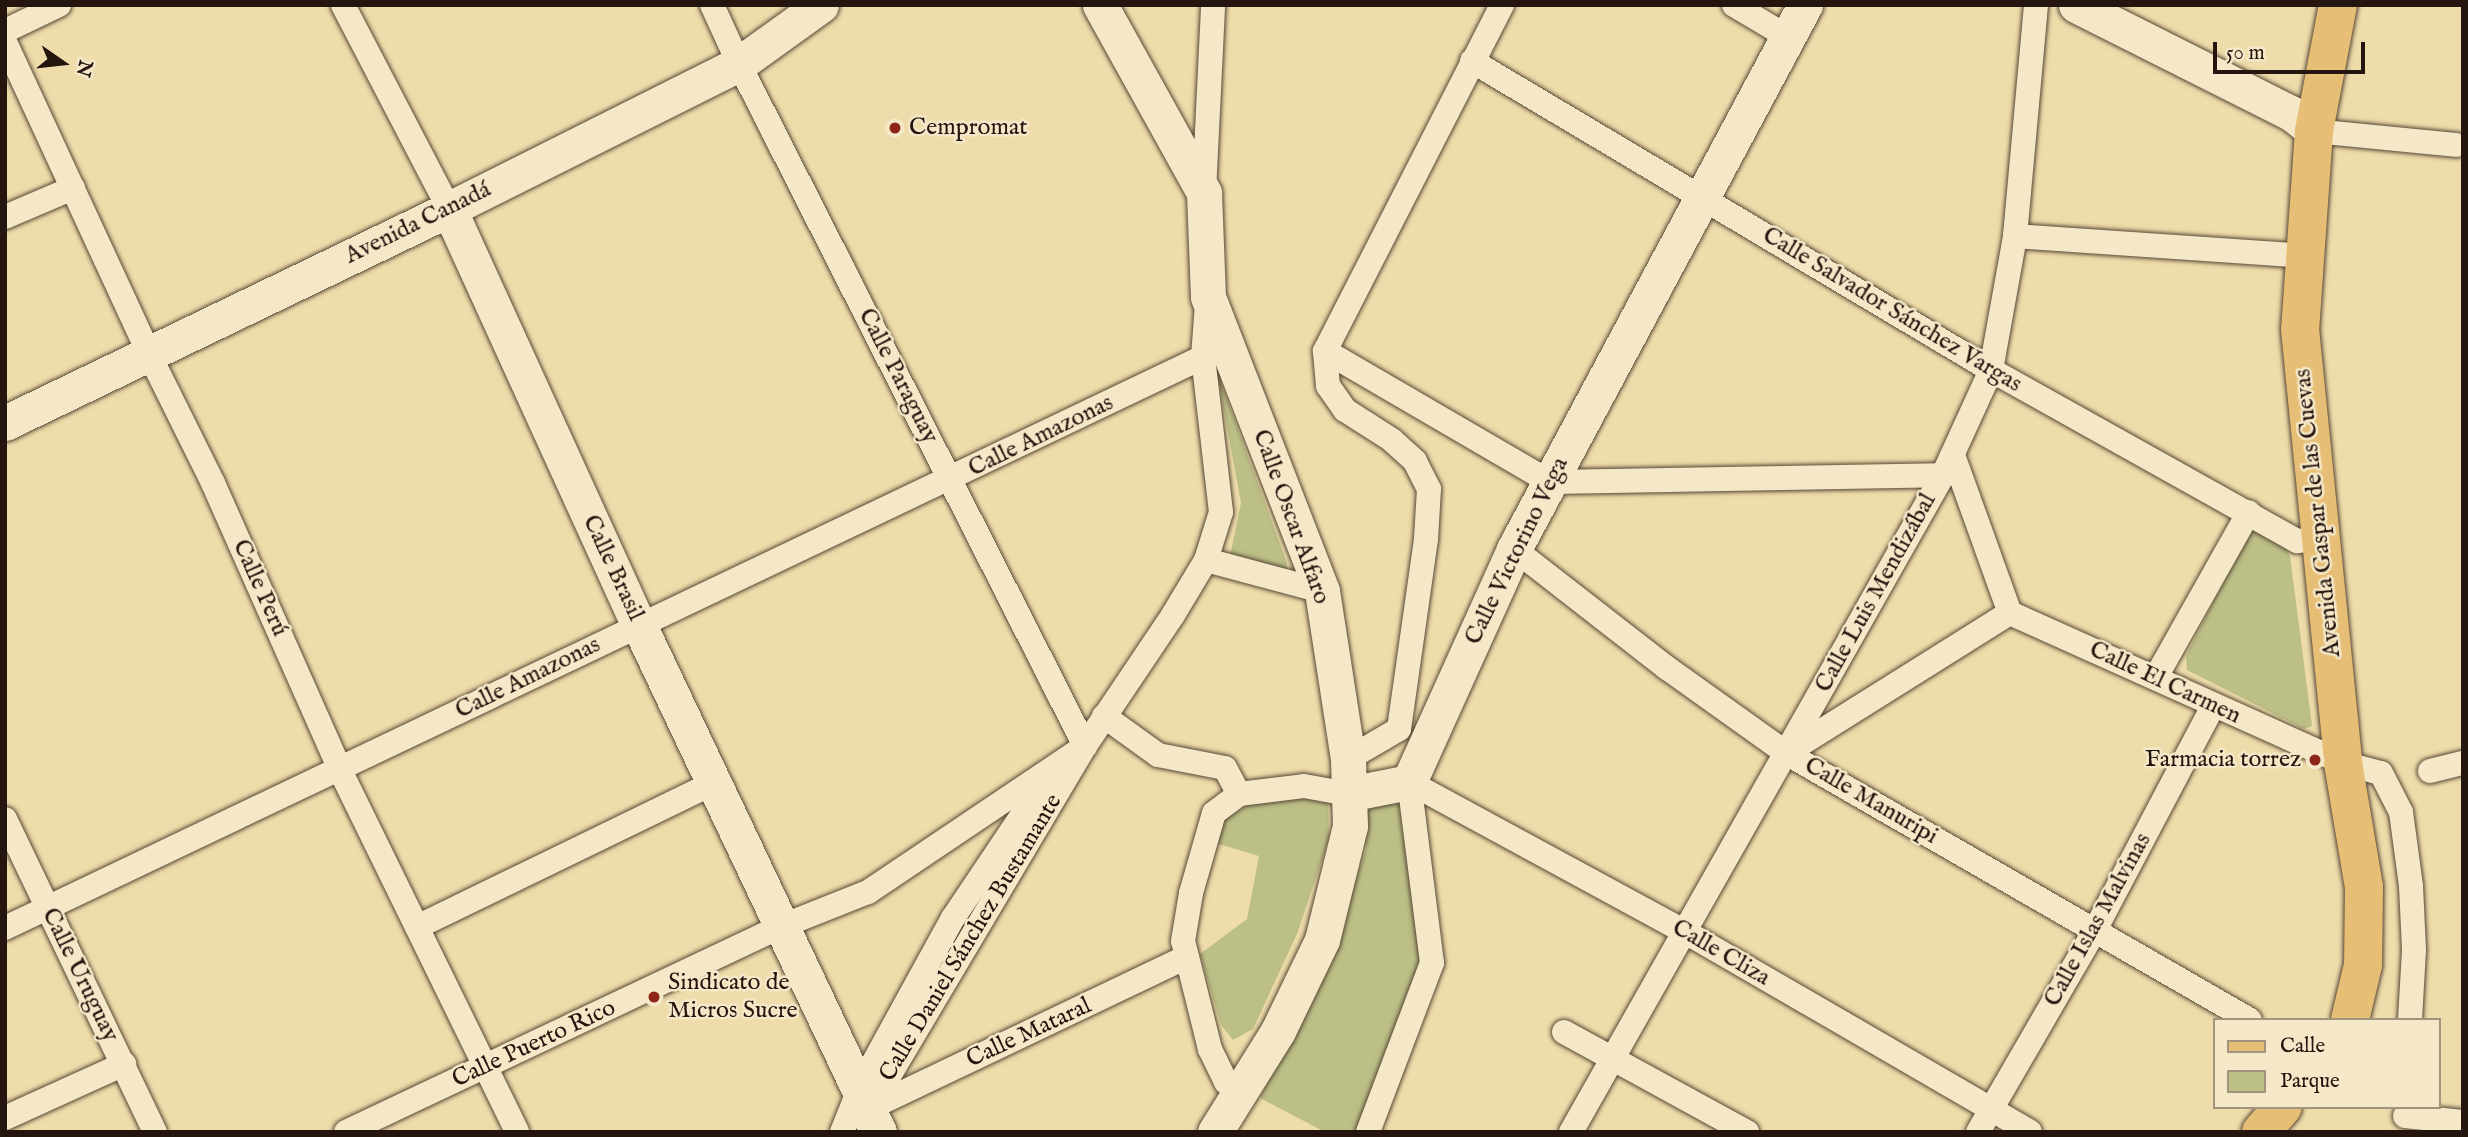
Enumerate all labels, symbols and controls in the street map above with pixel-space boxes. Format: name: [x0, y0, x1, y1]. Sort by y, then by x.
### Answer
north arrow: [28, 28, 98, 98]
scale bar: [2216, 28, 2368, 72]
text: 50 m: [2226, 40, 2265, 67]
text: N: [70, 57, 97, 79]
place label: Cempromat: [909, 114, 1028, 142]
marker: Cempromat: [887, 120, 903, 136]
street label: Avenida Canadá: [340, 175, 496, 271]
street label: Calle Salvador Sánchez Vargas: [1757, 221, 2027, 399]
street label: Calle Paraguay: [852, 304, 944, 448]
street label: Avenida Gaspar de las Cuevas: [2289, 367, 2347, 659]
street label: Calle Amazonas: [964, 389, 1118, 483]
street label: Calle Oscar Alfaro: [1246, 426, 1336, 608]
street label: Calle Victorino Vega: [1459, 452, 1575, 650]
street label: Calle Luis Mendizábal: [1809, 488, 1943, 698]
street label: Calle Brasil: [576, 511, 650, 625]
street label: Calle Perú: [226, 535, 294, 641]
street label: Calle Amazonas: [451, 631, 605, 725]
street label: Calle El Carmen: [2085, 635, 2245, 731]
place label: Farmacia torrez: [2145, 746, 2301, 774]
street label: Calle Manuripi: [1799, 751, 1943, 851]
marker: Farmacia torrez: [2307, 752, 2323, 768]
street label: Calle Daniel Sánchez Bustamante: [874, 789, 1068, 1087]
street label: Calle Islas Malvinas: [2038, 828, 2158, 1012]
street label: Calle Uruguay: [35, 903, 125, 1047]
street label: Calle Cliza: [1667, 913, 1775, 993]
place label: Sindicato de Micros Sucre: [668, 969, 798, 1025]
marker: Sindicato de Micros Sucre: [646, 989, 662, 1005]
street label: Calle Mataral: [962, 992, 1096, 1074]
street label: Calle Puerto Rico: [448, 994, 620, 1094]
legend: [2212, 1018, 2440, 1109]
text: Calle: [2280, 1033, 2325, 1060]
text: Parque: [2280, 1068, 2340, 1095]

